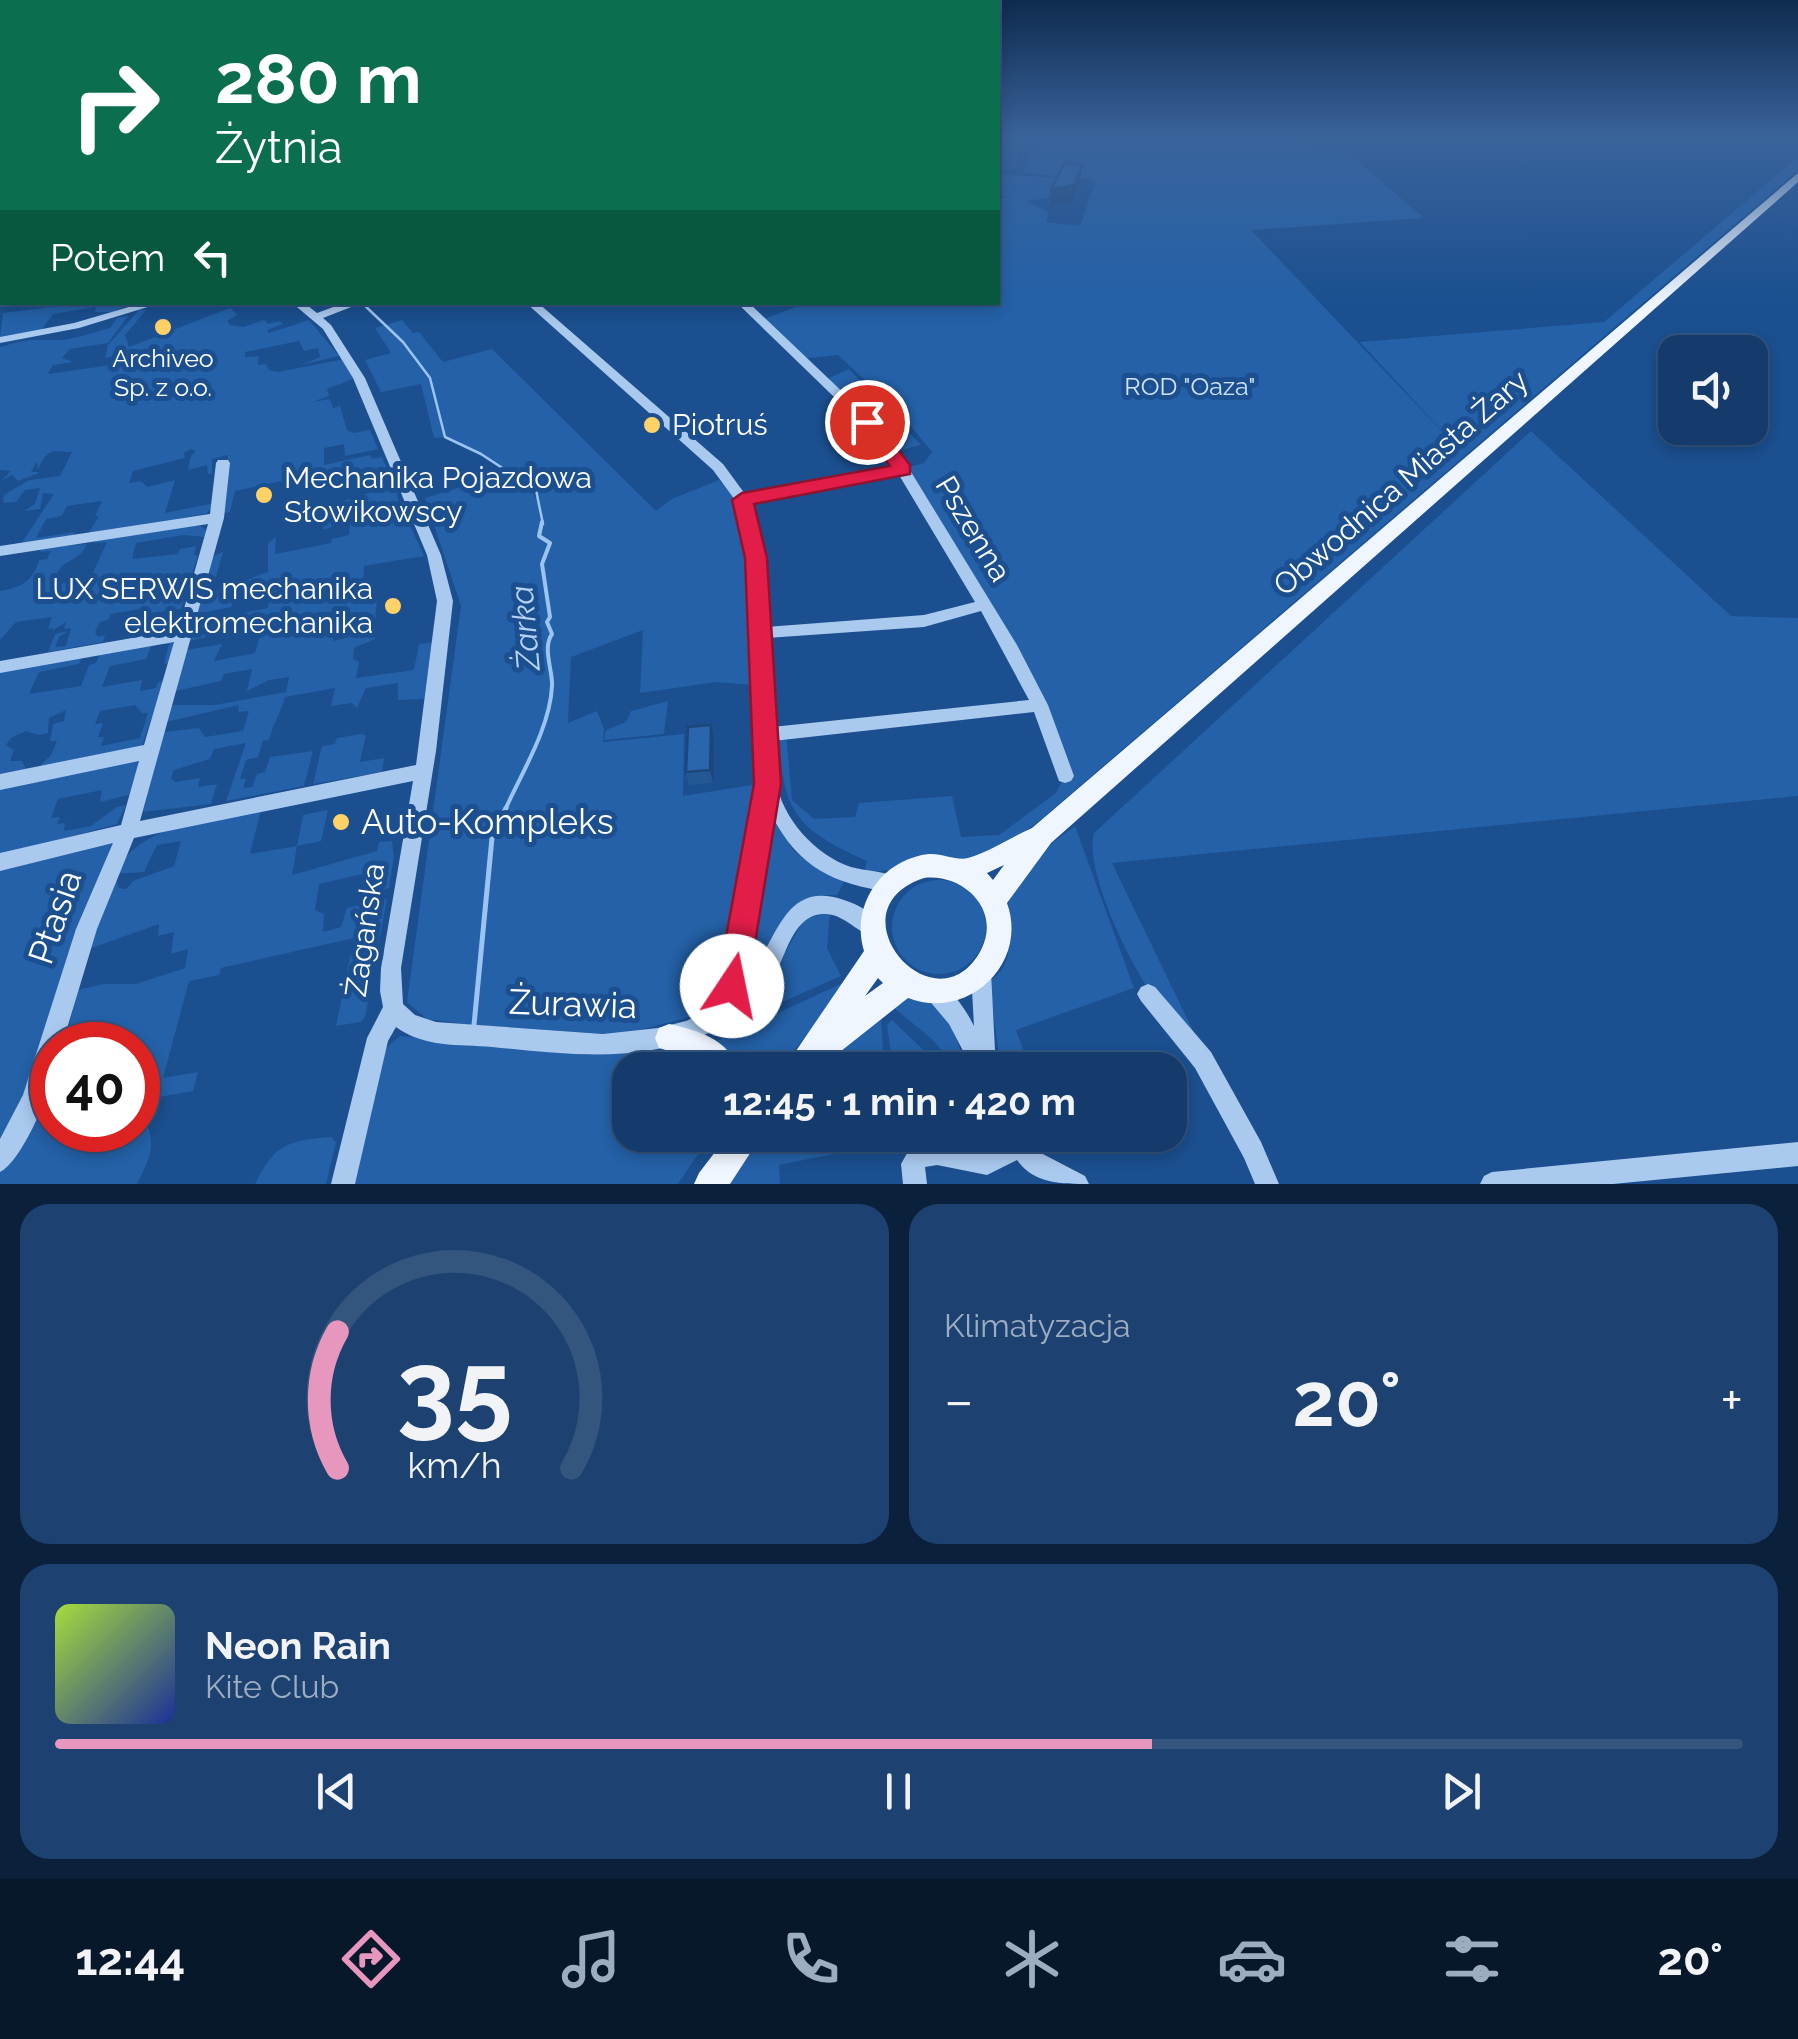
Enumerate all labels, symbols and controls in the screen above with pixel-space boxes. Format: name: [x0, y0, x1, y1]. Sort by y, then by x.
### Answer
text: 280 m: [215, 37, 422, 119]
icon: right: [50, 40, 180, 170]
text: Żytnia: [215, 121, 343, 174]
icon: left: [185, 230, 240, 285]
text: Potem: [50, 235, 165, 280]
marker: Archiveo Sp. z o.o.: [152, 316, 174, 338]
map controls: [1658, 335, 1768, 445]
button: sound: [1658, 335, 1768, 445]
place label: Archiveo Sp. z o.o.: [112, 343, 214, 402]
street label: Obwodnica Miasta Żary: [1267, 363, 1535, 602]
park label: ROD "Oaza": [1124, 371, 1256, 401]
pin: [825, 380, 910, 465]
icon: arrive: [840, 395, 895, 450]
place label: Piotruś: [672, 407, 768, 442]
marker: Piotruś: [641, 414, 663, 436]
place label: Mechanika Pojazdowa Słowikowscy: [284, 460, 592, 529]
street label: Pszenna: [928, 470, 1018, 588]
marker: Mechanika Pojazdowa Słowikowscy: [253, 484, 275, 506]
place label: LUX SERWIS mechanika elektromechanika: [36, 571, 373, 640]
water label: Żarka: [502, 584, 547, 674]
marker: LUX SERWIS mechanika elektromechanika: [382, 595, 404, 617]
place label: Auto-Kompleks: [361, 801, 614, 842]
marker: Auto-Kompleks: [330, 811, 352, 833]
street label: Żagańska: [338, 861, 391, 999]
street label: Ptasia: [19, 865, 90, 969]
position arrow: [680, 934, 784, 1038]
street label: Żurawia: [508, 981, 638, 1026]
speed limit sign: 40: [30, 1022, 160, 1152]
text: 12:45 · 1 min · 420 m: [723, 1079, 1076, 1124]
text: Klimatyzacja: [944, 1307, 1130, 1344]
text: 35: [397, 1328, 512, 1450]
text: 20°: [1293, 1355, 1401, 1444]
text: −: [944, 1368, 974, 1433]
text: +: [1720, 1368, 1743, 1433]
text: km/h: [407, 1444, 502, 1486]
text: Neon Rain: [205, 1623, 391, 1668]
text: Kite Club: [205, 1668, 339, 1705]
icon: previous: [309, 1764, 364, 1819]
icon: pause: [871, 1764, 926, 1819]
icon: next: [1434, 1764, 1489, 1819]
icon: directions: [336, 1924, 406, 1994]
icon: music: [556, 1924, 626, 1994]
icon: phone: [776, 1924, 846, 1994]
icon: climate: [997, 1924, 1067, 1994]
icon: car: [1217, 1924, 1287, 1994]
icon: filters: [1437, 1924, 1507, 1994]
text: 12:44: [75, 1933, 185, 1986]
text: 20°: [1658, 1933, 1723, 1986]

